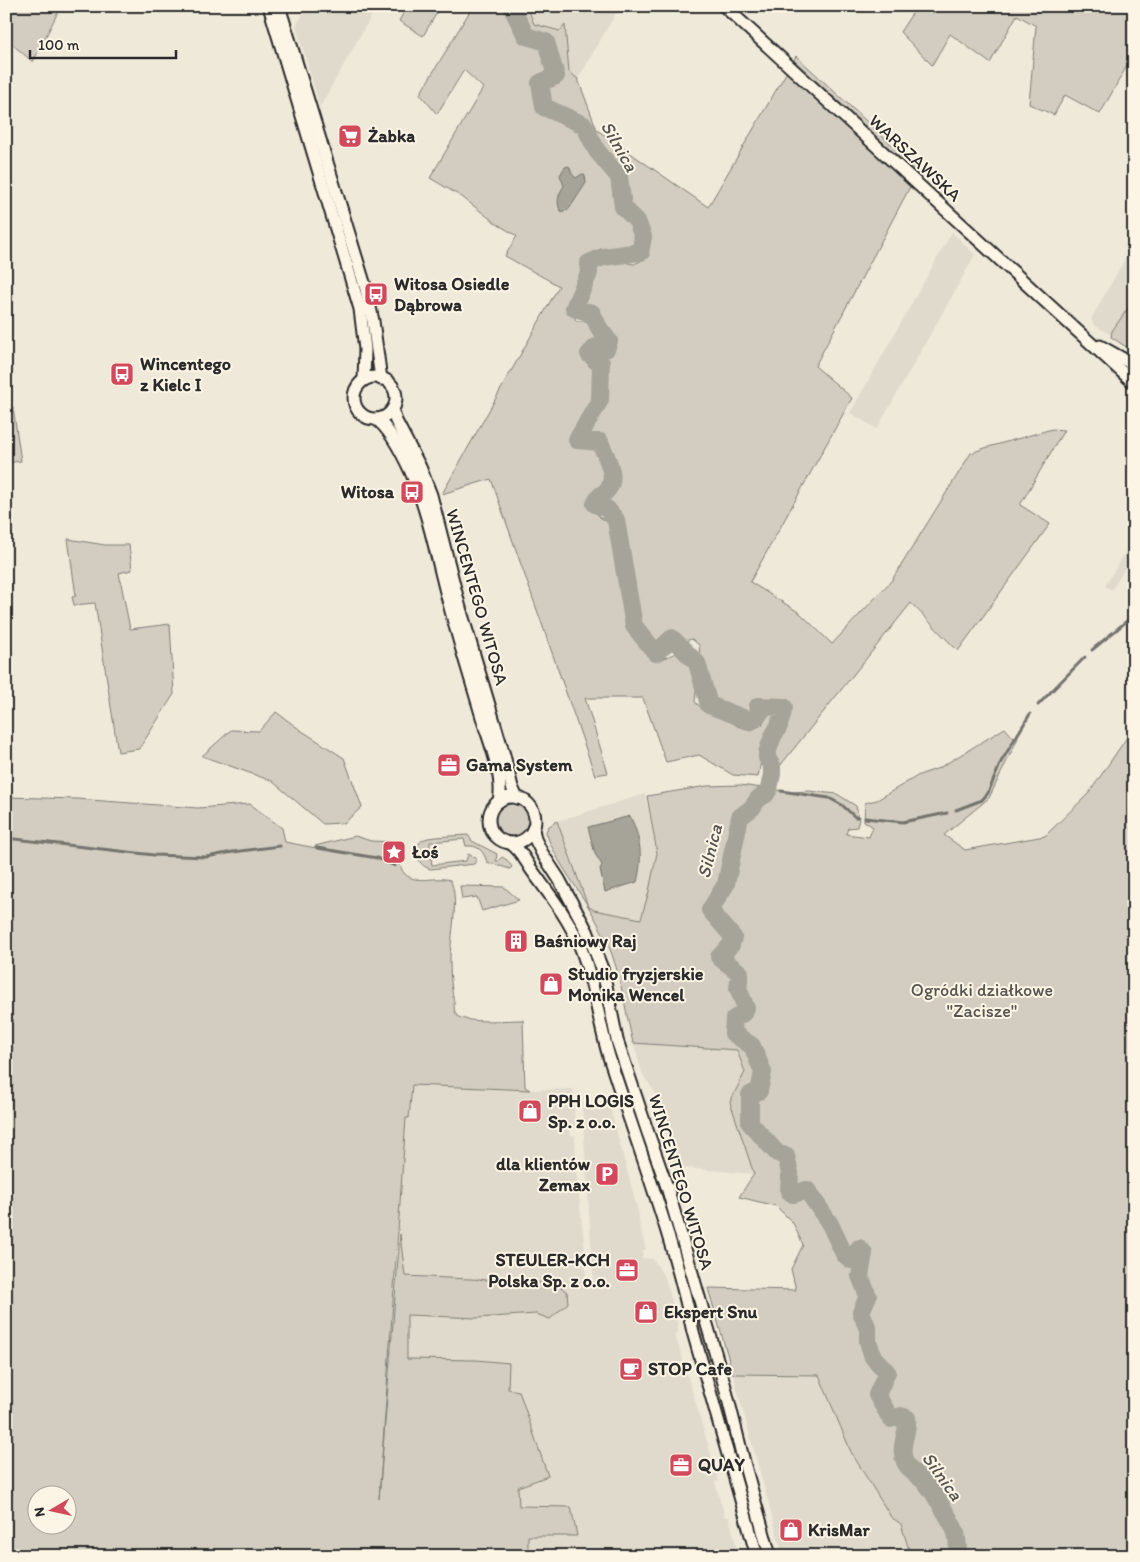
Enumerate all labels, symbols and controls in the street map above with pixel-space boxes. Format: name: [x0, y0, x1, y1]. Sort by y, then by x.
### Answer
scale bar: [30, 28, 176, 60]
text: 100 m: [38, 36, 80, 54]
street label: WARSZAWSKA: [864, 110, 966, 207]
water label: Silnica: [596, 117, 643, 176]
supermarket icon: Żabka: [337, 123, 363, 149]
place label: Żabka: [368, 125, 415, 147]
place label: Witosa Osiedle Dąbrowa: [394, 273, 510, 316]
bus stop icon: Witosa Osiedle Dąbrowa: [363, 281, 389, 307]
place label: Wincentego z Kielc I: [140, 353, 231, 396]
bus stop icon: Wincentego z Kielc I: [109, 361, 135, 387]
bus stop icon: Witosa: [399, 479, 425, 505]
place label: Witosa: [341, 481, 395, 503]
street label: WINCENTEGO WITOSA: [441, 506, 513, 688]
office icon: Gama System: [436, 752, 462, 778]
place label: Gama System: [466, 754, 573, 776]
water label: Silnica: [692, 822, 727, 880]
place icon: Łoś: [381, 839, 407, 865]
place label: Łoś: [411, 841, 439, 863]
building icon: Baśniowy Raj: [503, 928, 529, 954]
place label: Baśniowy Raj: [534, 930, 636, 952]
place label: Studio fryzjerskie Monika Wencel: [568, 963, 704, 1006]
shop icon: Studio fryzjerskie Monika Wencel: [538, 971, 564, 997]
park label: Ogródki działkowe "Zacisze": [911, 979, 1053, 1022]
place label: PPH LOGIS Sp. z o.o.: [548, 1090, 634, 1133]
street label: WINCENTEGO WITOSA: [644, 1092, 718, 1273]
shop icon: PPH LOGIS Sp. z o.o.: [517, 1098, 543, 1124]
place label: dla klientów Zemax: [496, 1153, 591, 1196]
parking icon: dla klientów Zemax: [594, 1161, 620, 1187]
place label: STEULER-KCH Polska Sp. z o.o.: [488, 1249, 610, 1292]
office icon: STEULER-KCH Polska Sp. z o.o.: [614, 1257, 640, 1283]
shop icon: Ekspert Snu: [633, 1299, 659, 1325]
place label: Ekspert Snu: [664, 1301, 758, 1323]
cafe icon: STOP Cafe: [618, 1356, 644, 1382]
place label: STOP Cafe: [648, 1358, 732, 1380]
water label: Silnica: [917, 1447, 968, 1505]
office icon: QUAY: [668, 1452, 694, 1478]
place label: QUAY: [698, 1454, 746, 1476]
north arrow: [28, 1484, 78, 1534]
text: N: [31, 1506, 49, 1518]
shop icon: KrisMar: [778, 1517, 804, 1543]
place label: KrisMar: [808, 1519, 870, 1541]

